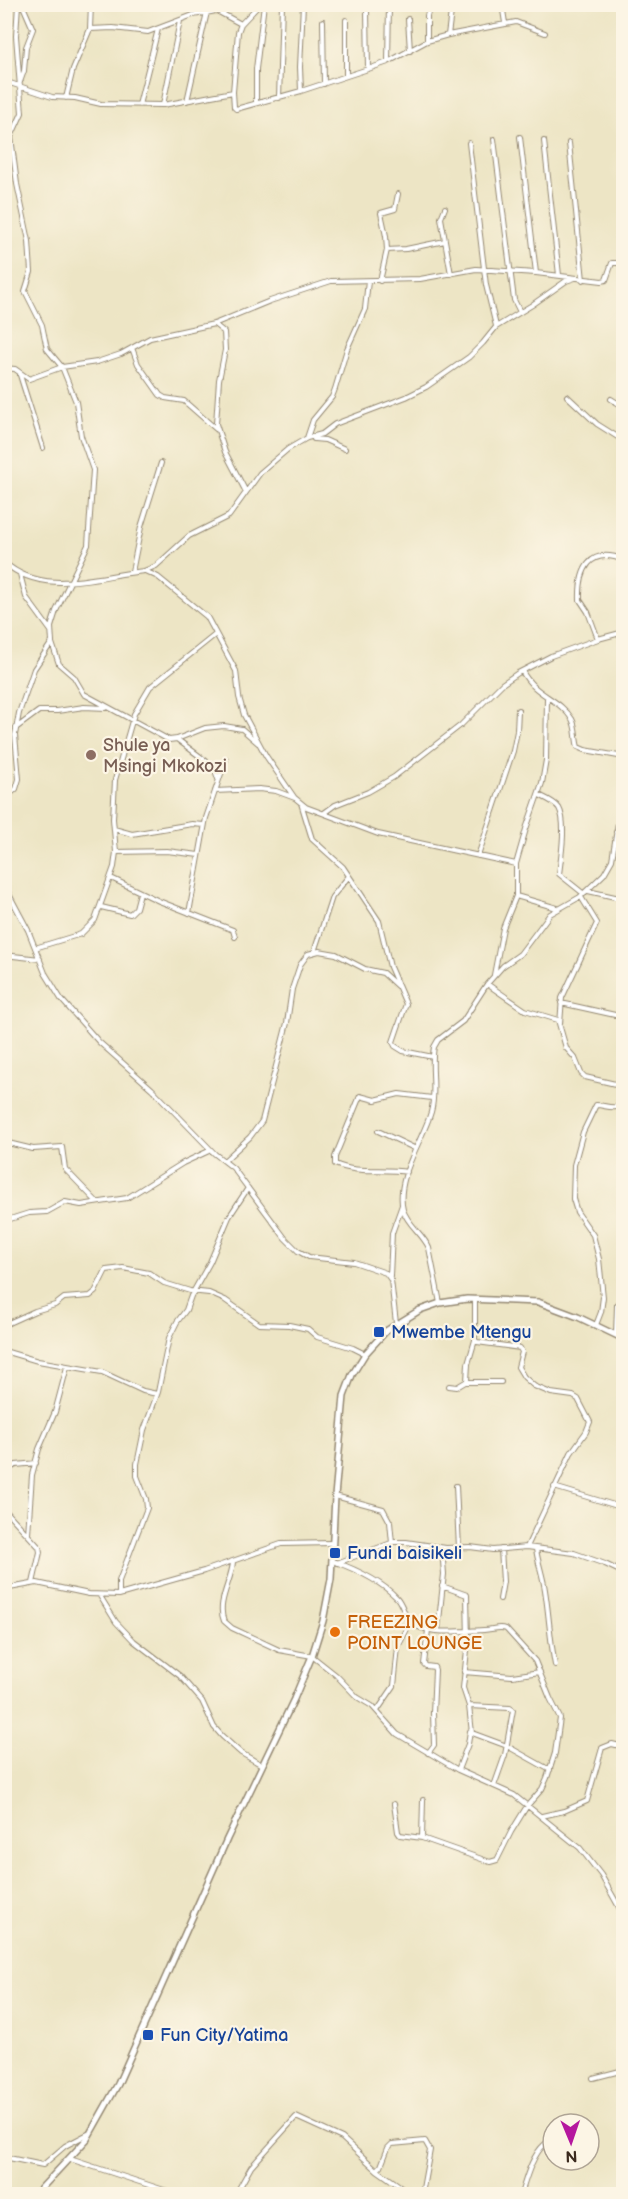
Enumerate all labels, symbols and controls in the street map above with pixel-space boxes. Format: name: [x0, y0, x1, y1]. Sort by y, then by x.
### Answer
place label: Shule ya Msingi Mkokozi: [103, 735, 227, 777]
marker: Shule ya Msingi Mkokozi: [84, 748, 98, 762]
place label: Mwembe Mtengu: [391, 1322, 532, 1343]
marker: Mwembe Mtengu: [372, 1325, 386, 1339]
place label: Fundi baisikeli: [347, 1543, 462, 1564]
marker: Fundi baisikeli: [328, 1546, 342, 1560]
place label: FREEZING POINT LOUNGE: [347, 1612, 483, 1654]
marker: FREEZING POINT LOUNGE: [328, 1625, 342, 1639]
place label: Fun City/Yatima: [160, 2025, 288, 2046]
marker: Fun City/Yatima: [141, 2028, 155, 2042]
north arrow: [541, 2112, 601, 2172]
text: N: [565, 2146, 578, 2165]

